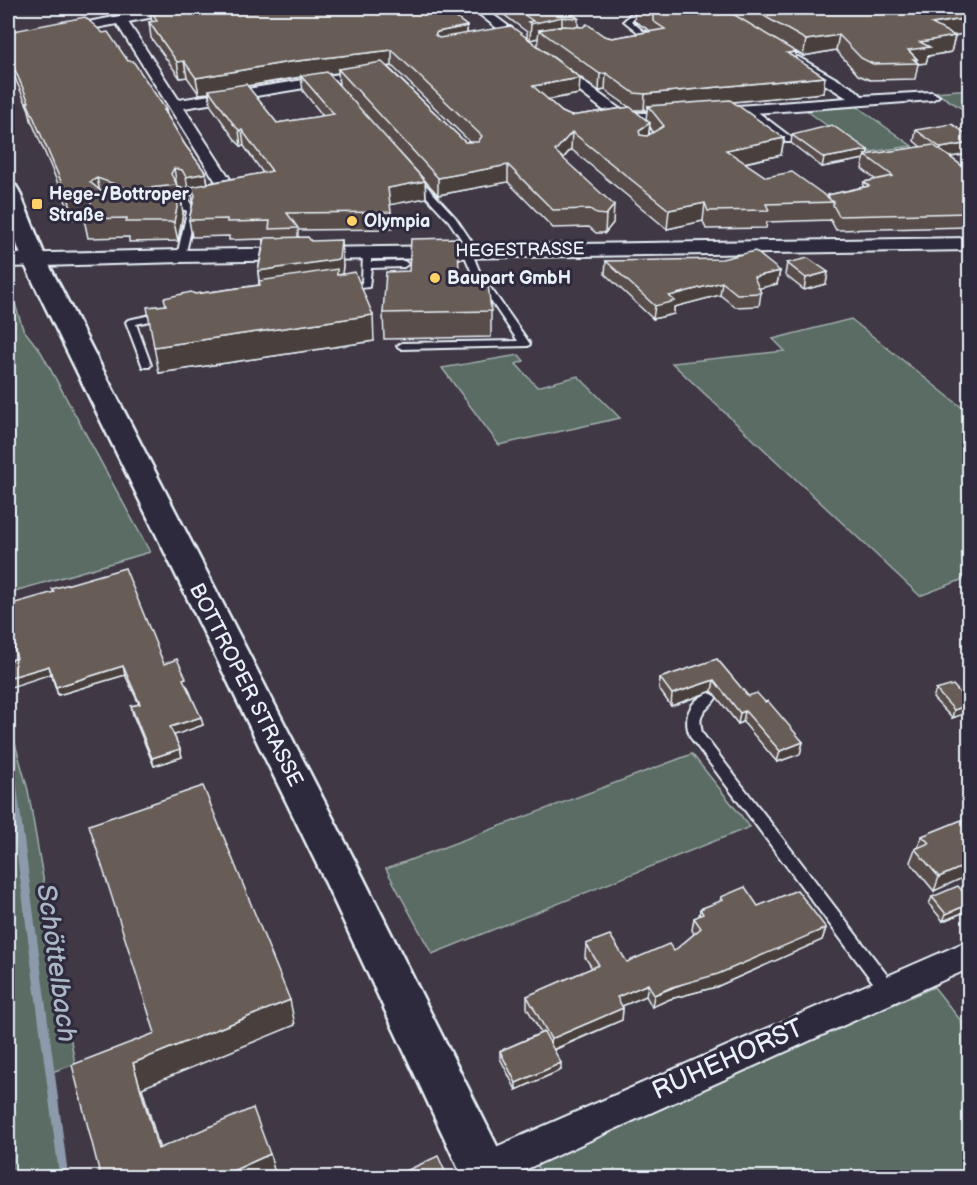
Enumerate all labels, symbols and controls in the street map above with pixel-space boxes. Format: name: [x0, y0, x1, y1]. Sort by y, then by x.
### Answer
place label: Hege-/Bottroper Straße: [49, 184, 190, 226]
marker: Hege-/Bottroper Straße: [30, 197, 44, 211]
place label: Olympia: [364, 211, 430, 232]
marker: Olympia: [345, 214, 359, 228]
street label: HEGESTRASSE: [455, 238, 585, 262]
place label: Baupart GmbH: [447, 268, 571, 289]
marker: Baupart GmbH: [428, 271, 442, 285]
street label: BOTTROPER STRASSE: [184, 579, 308, 791]
water label: Schöttelbach: [29, 882, 83, 1044]
street label: RUHEHORST: [648, 1013, 809, 1107]

